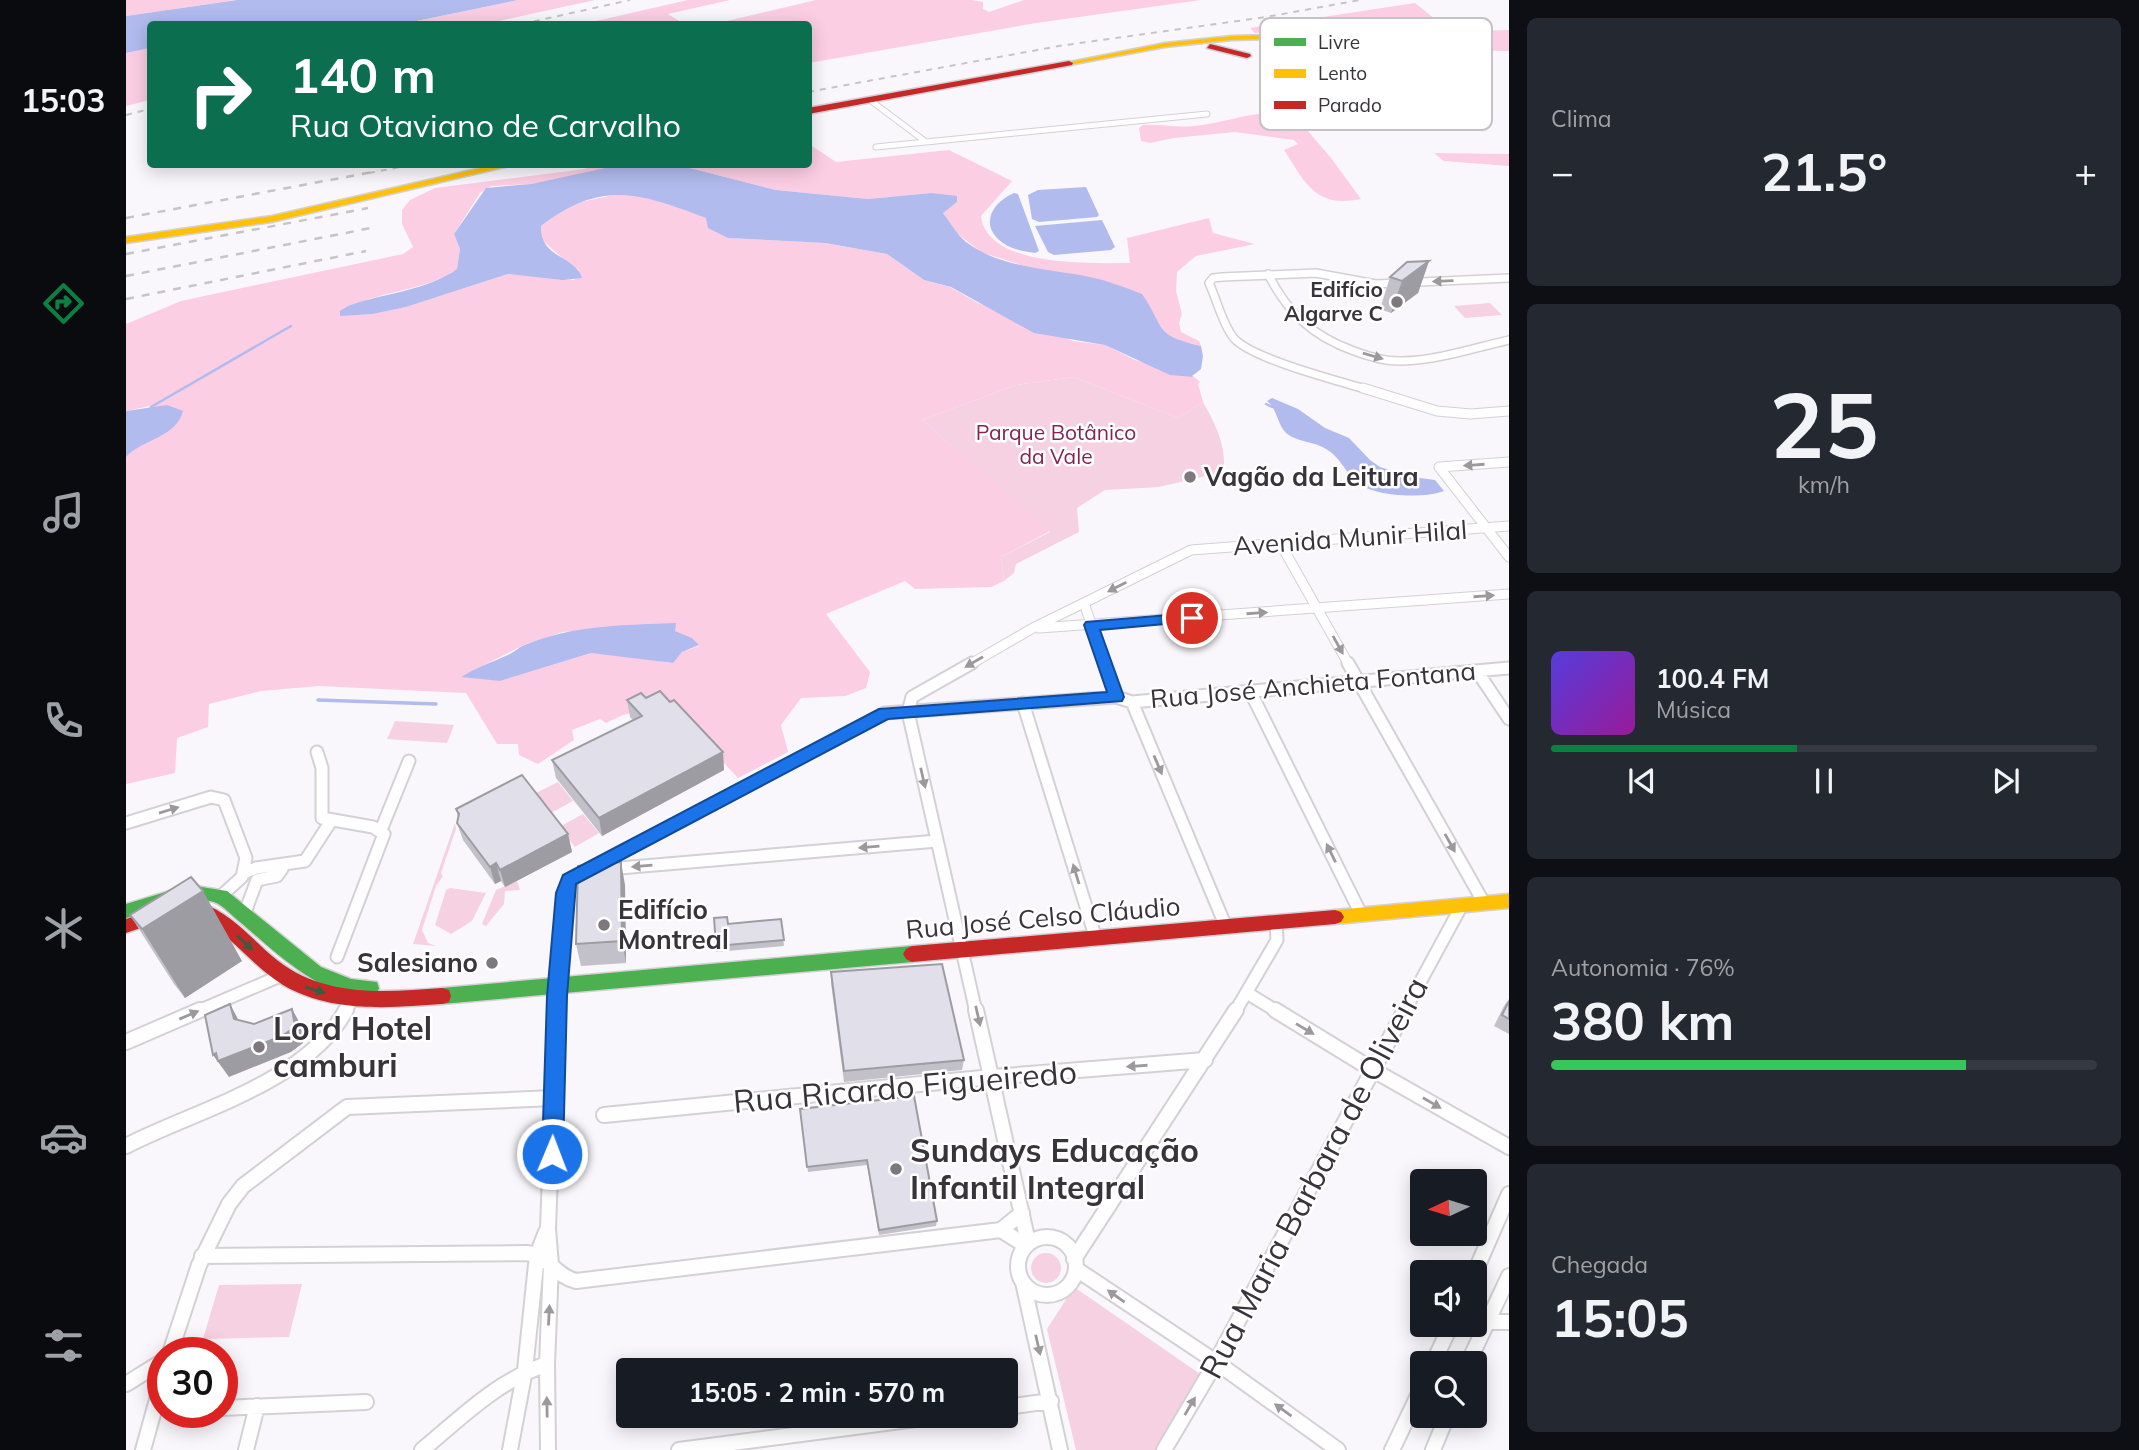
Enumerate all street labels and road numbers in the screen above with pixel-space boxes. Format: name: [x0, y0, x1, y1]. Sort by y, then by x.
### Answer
street label: Avenida Munir Hilal: [1232, 513, 1468, 562]
street label: Rua José Anchieta Fontana: [1149, 654, 1477, 715]
street label: Rua José Celso Cláudio: [904, 889, 1182, 946]
street label: Rua Maria Barbara de Oliveira: [1190, 970, 1436, 1385]
street label: Rua Ricardo Figueiredo: [731, 1051, 1078, 1121]

